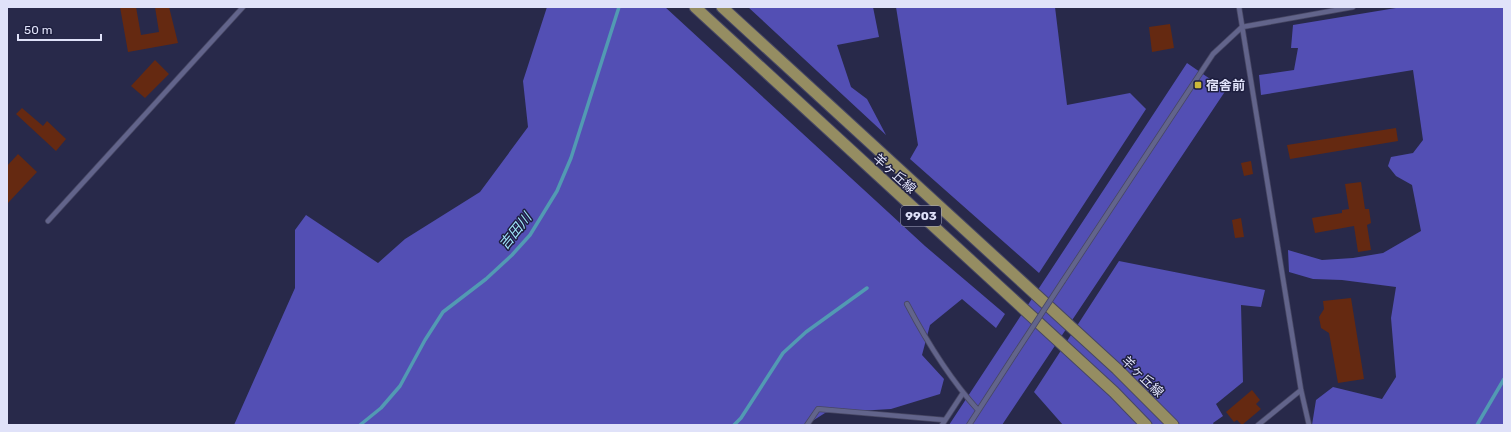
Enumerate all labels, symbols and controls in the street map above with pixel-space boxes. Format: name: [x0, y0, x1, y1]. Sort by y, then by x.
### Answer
scale bar: [18, 16, 101, 42]
text: 50 m: [24, 23, 52, 37]
place label: 宿舎前: [1206, 78, 1245, 93]
marker: 宿舎前: [1193, 80, 1203, 90]
street label: 羊ヶ丘線: [870, 150, 919, 196]
road number: 9903: [901, 206, 941, 226]
water label: 吉田川: [496, 208, 536, 253]
street label: 羊ヶ丘線: [1119, 353, 1167, 400]

